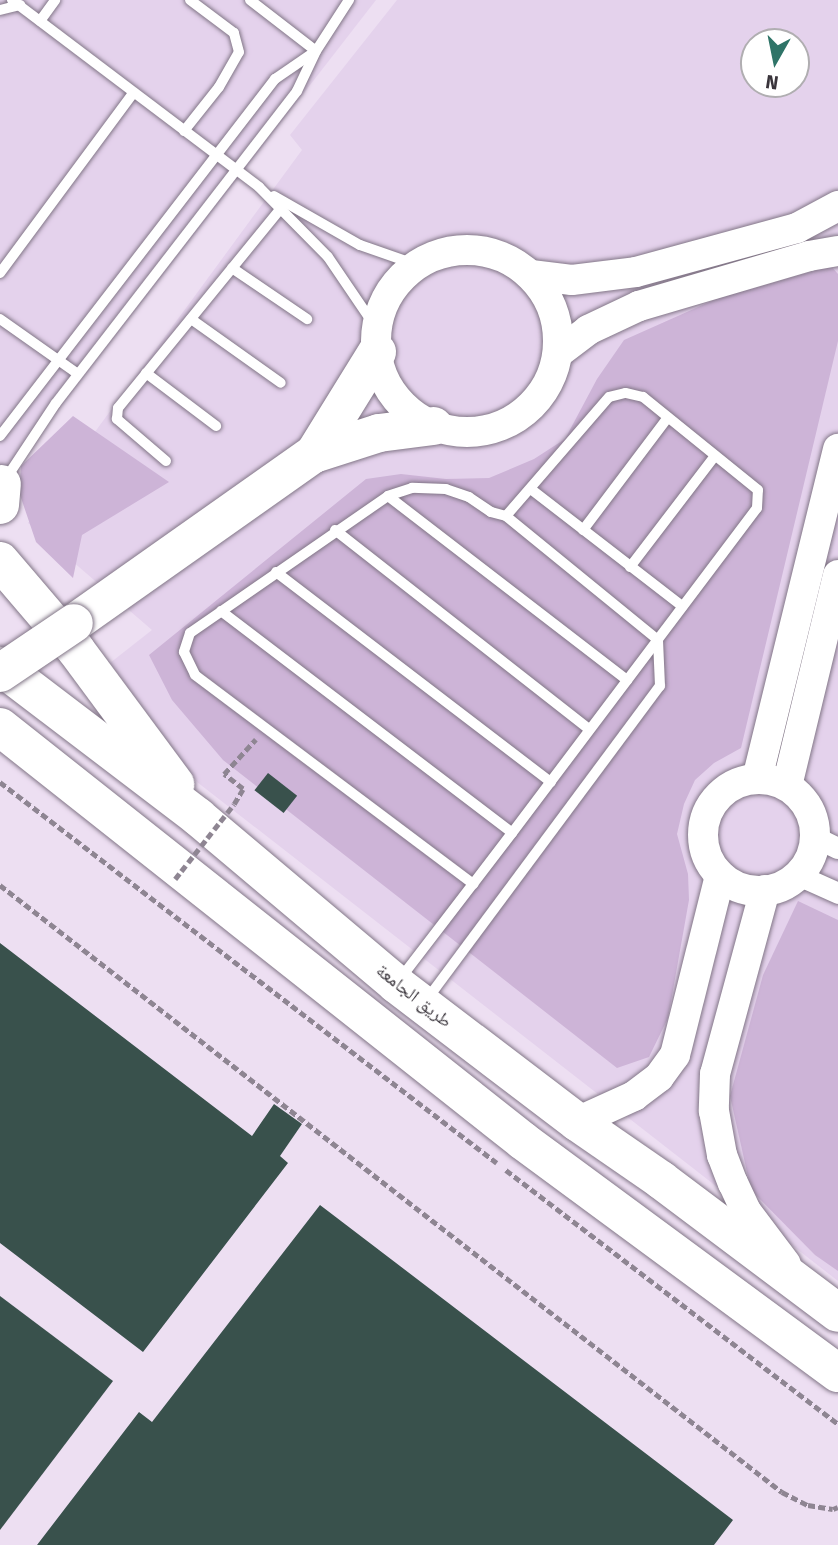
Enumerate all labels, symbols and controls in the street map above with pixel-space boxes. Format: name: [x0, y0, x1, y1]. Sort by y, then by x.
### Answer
north arrow: [740, 28, 810, 98]
text: N: [764, 70, 780, 95]
street label: طريق الجامعة: [372, 960, 456, 1032]

